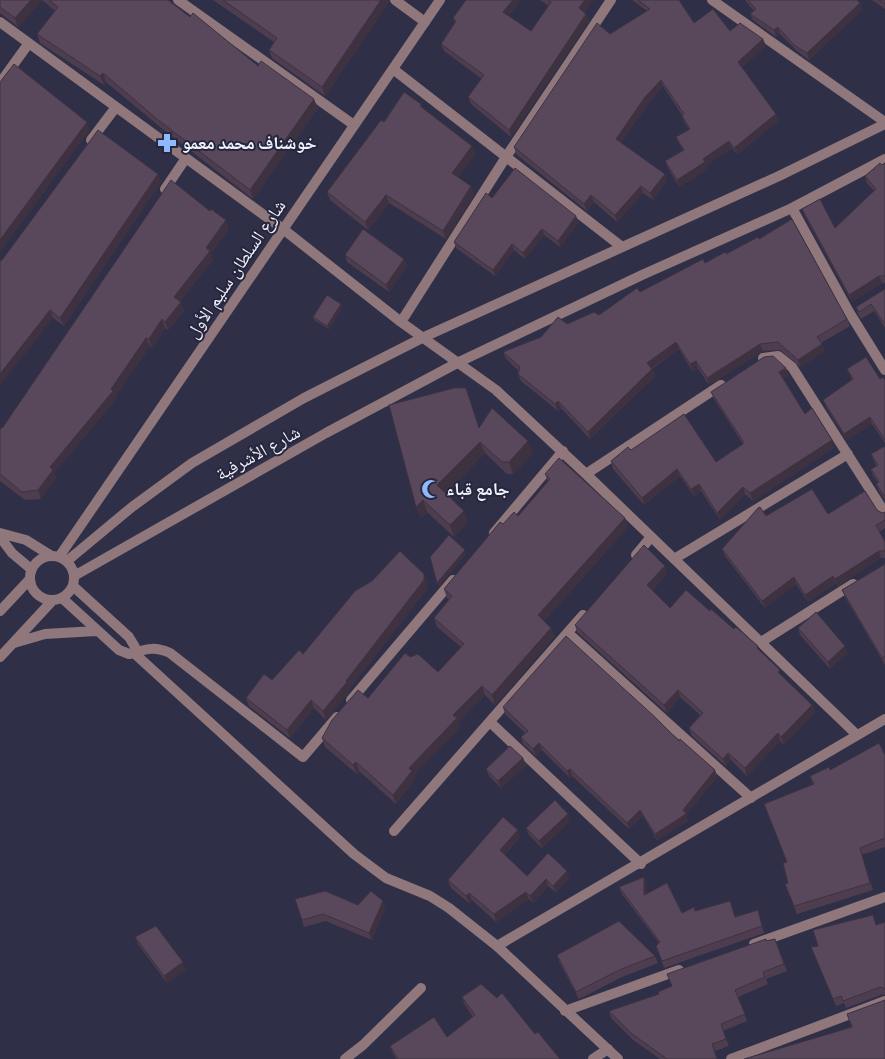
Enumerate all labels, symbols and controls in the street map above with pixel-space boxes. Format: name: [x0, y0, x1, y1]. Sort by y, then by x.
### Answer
pharmacy icon: خوشناف محمد معمو: [156, 132, 178, 154]
place label: خوشناف محمد معمو: [182, 132, 317, 154]
street label: شارع السلطان سليم الأول: [181, 196, 291, 343]
street label: شارع الأشرفية: [212, 421, 304, 485]
mosque icon: جامع قباء: [420, 478, 442, 500]
place label: جامع قباء: [446, 478, 510, 501]

